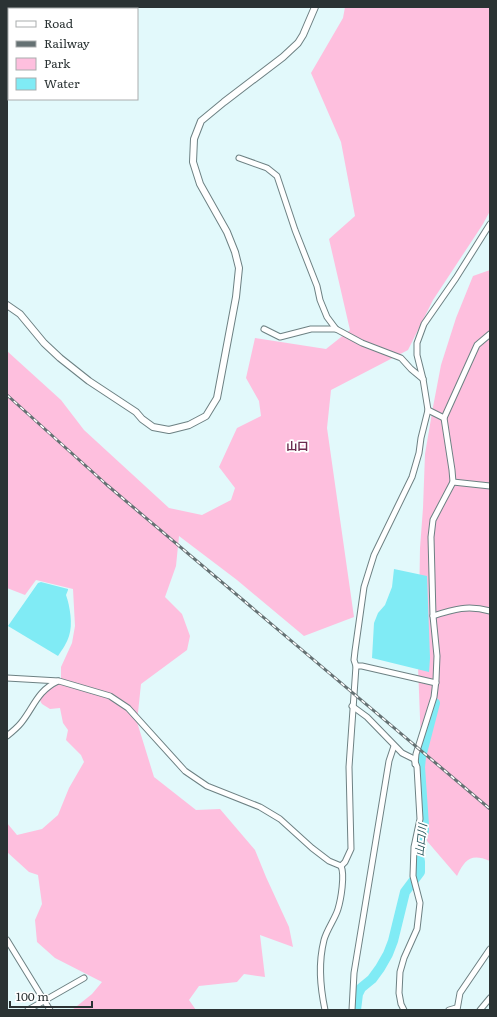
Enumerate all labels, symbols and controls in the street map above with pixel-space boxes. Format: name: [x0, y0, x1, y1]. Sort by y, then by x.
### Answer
legend: [8, 8, 138, 100]
text: Road: [44, 14, 74, 32]
text: Railway: [44, 34, 90, 52]
text: Park: [44, 54, 71, 72]
text: Water: [44, 74, 80, 92]
district label: 山口: [286, 437, 308, 453]
water label: 山口川: [410, 822, 430, 857]
scale bar: [10, 983, 92, 1009]
text: 100 m: [16, 987, 49, 1005]

